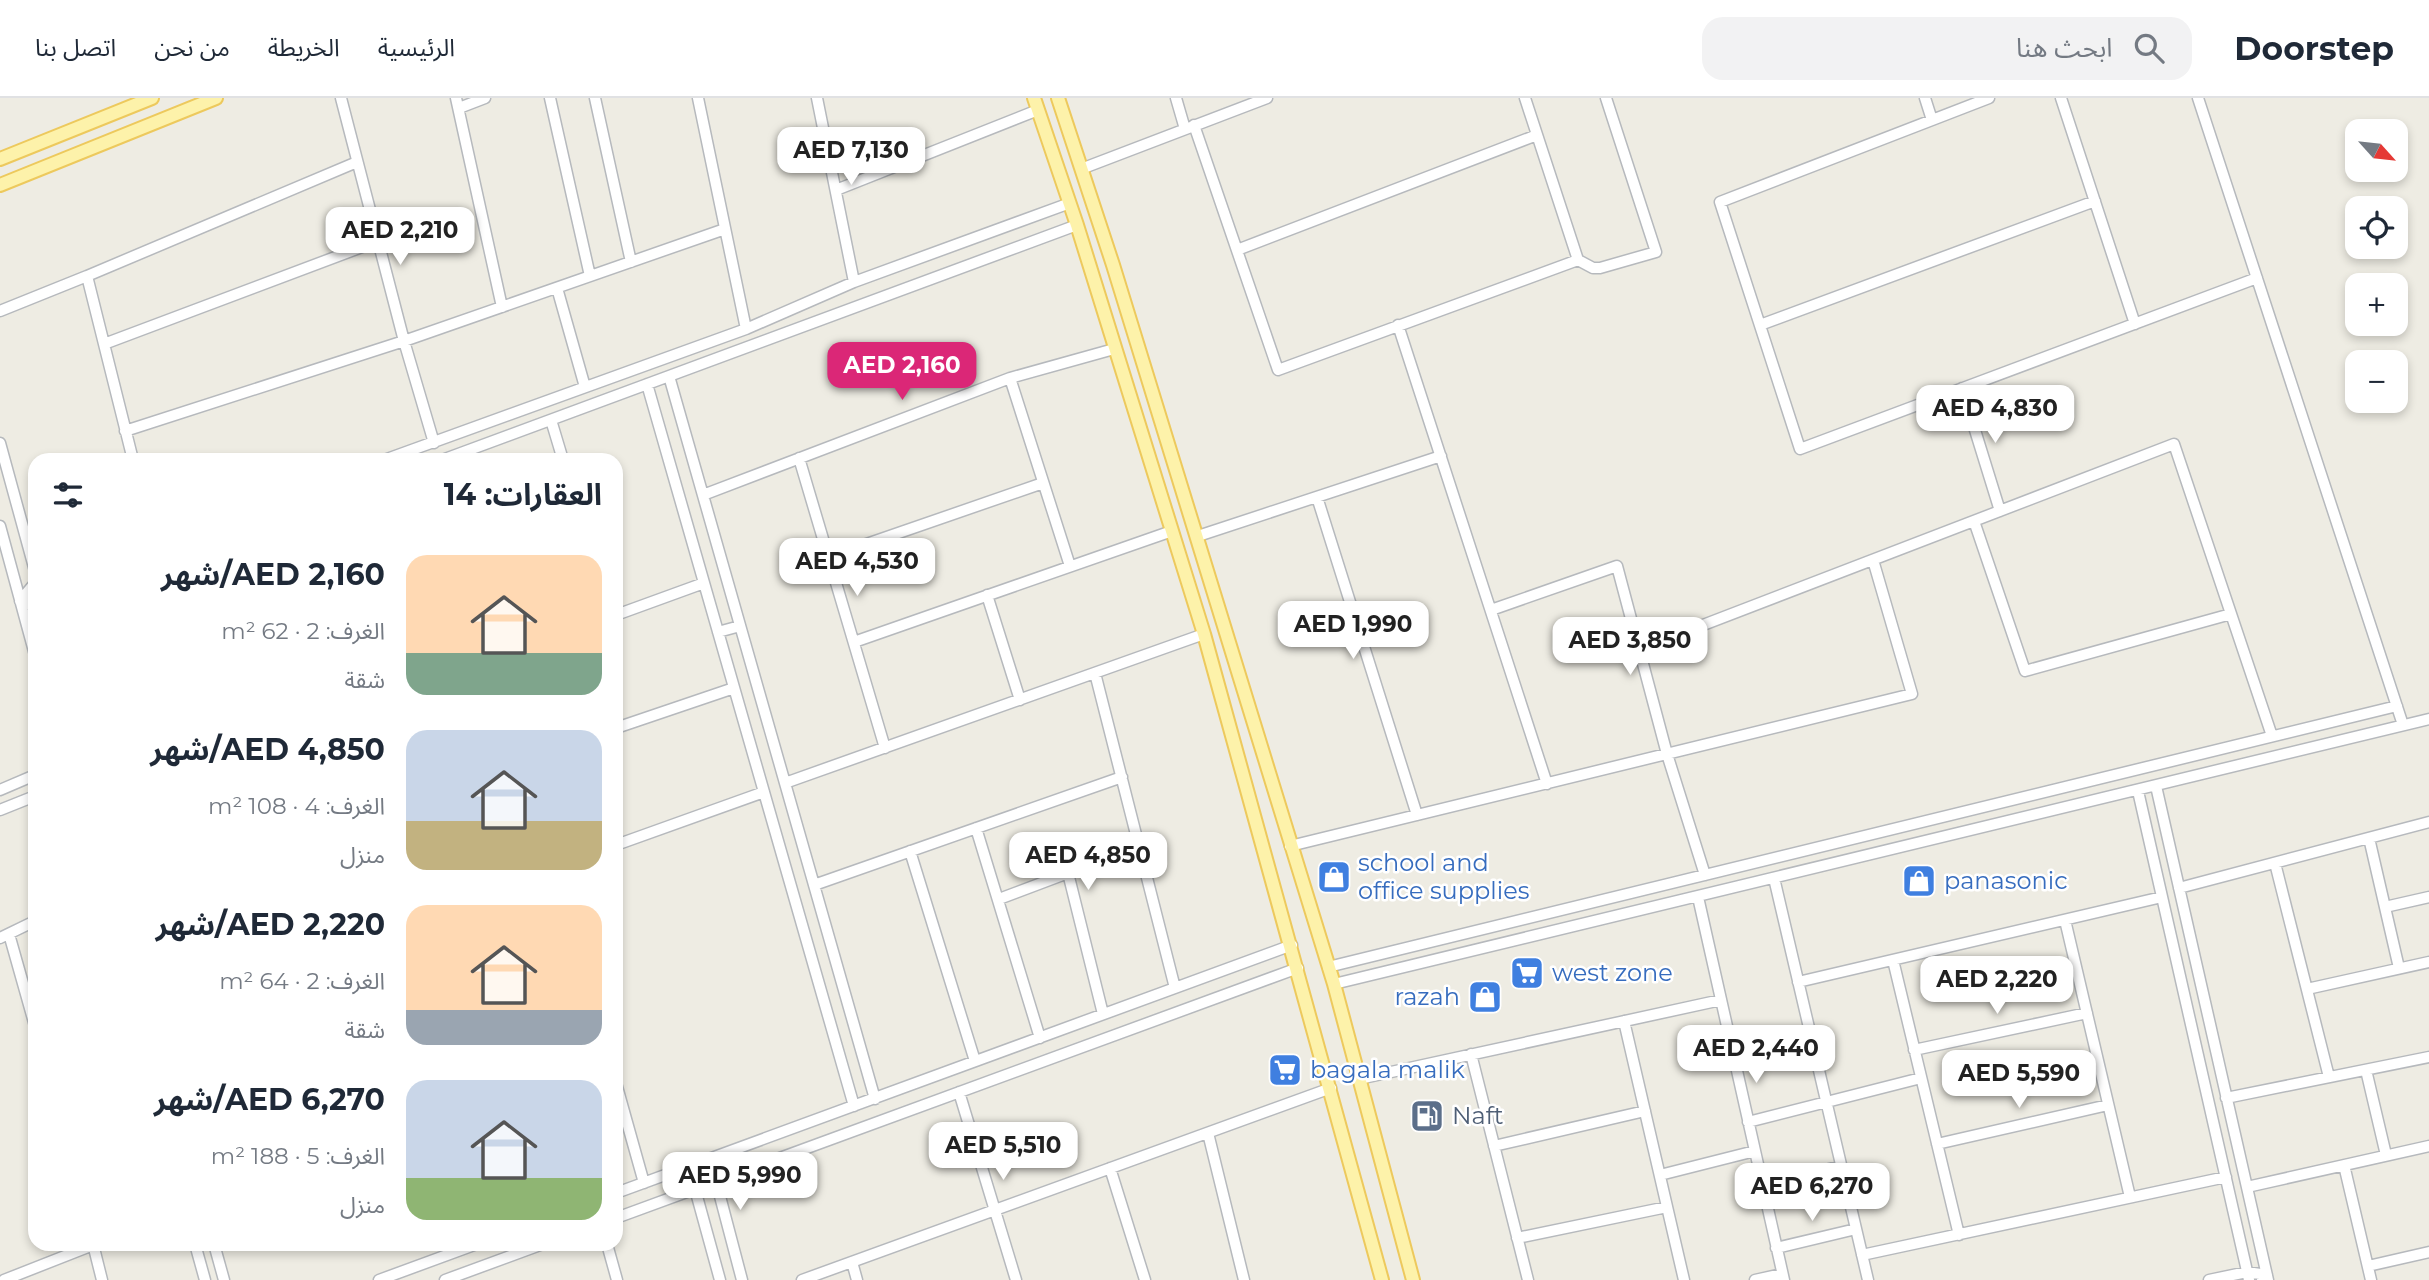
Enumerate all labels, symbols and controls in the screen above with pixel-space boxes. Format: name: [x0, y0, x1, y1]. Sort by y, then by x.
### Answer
search box: [1702, 17, 2192, 80]
text: Doorstep: [2234, 28, 2394, 68]
icon: search: [2130, 29, 2168, 67]
text: ابحث هنا: [2016, 32, 2112, 64]
text: اتصل بنا: [35, 33, 116, 62]
text: من نحن: [154, 33, 230, 62]
text: الخريطة: [268, 33, 340, 62]
text: الرئيسية: [378, 33, 455, 62]
north arrow: [2345, 119, 2408, 182]
map controls: [2345, 119, 2408, 413]
pin: AED 7,130: [771, 127, 931, 187]
text: AED 7,130: [793, 136, 909, 164]
button: locate: [2345, 196, 2408, 259]
pin: AED 2,210: [320, 208, 480, 267]
text: AED 2,210: [342, 216, 458, 244]
button: +: [2345, 273, 2408, 336]
pin: AED 2,160: [822, 342, 982, 402]
button: −: [2345, 350, 2408, 413]
text: AED 2,160: [843, 351, 961, 379]
pin: AED 4,830: [1915, 386, 2075, 445]
text: AED 4,830: [1932, 394, 2058, 422]
icon: filters: [49, 476, 87, 514]
text: العقارات: 14: [444, 476, 602, 513]
pin: AED 4,530: [777, 538, 937, 598]
text: AED 4,530: [795, 547, 919, 575]
text: AED 2,160/شهر: [161, 556, 385, 593]
icon: home: [462, 583, 546, 667]
pin: AED 1,990: [1273, 602, 1433, 661]
text: AED 1,990: [1294, 610, 1412, 638]
text: الغرف: 2 · 62 m²: [221, 617, 385, 645]
pin: AED 3,850: [1550, 618, 1710, 677]
text: AED 3,850: [1569, 626, 1691, 654]
text: شقة: [344, 666, 385, 694]
text: AED 4,850/شهر: [150, 731, 385, 768]
icon: home: [462, 758, 546, 842]
text: الغرف: 4 · 108 m²: [208, 792, 385, 820]
pin: AED 4,850: [1008, 832, 1168, 892]
text: منزل: [340, 841, 385, 869]
text: AED 4,850: [1025, 841, 1151, 869]
place label: school and office supplies: [1358, 848, 1529, 905]
shop icon: school and office supplies: [1315, 858, 1353, 896]
shop icon: panasonic: [1900, 862, 1938, 900]
place label: panasonic: [1944, 866, 2068, 895]
text: AED 2,220/شهر: [156, 906, 385, 943]
icon: home: [462, 933, 546, 1017]
supermarket icon: west zone: [1508, 954, 1546, 992]
pin: AED 2,220: [1917, 956, 2077, 1016]
place label: west zone: [1552, 958, 1673, 987]
text: AED 2,220: [1936, 965, 2058, 993]
text: الغرف: 2 · 64 m²: [219, 967, 385, 995]
shop icon: razah: [1466, 978, 1504, 1016]
place label: razah: [1395, 982, 1460, 1011]
text: شقة: [344, 1016, 385, 1044]
pin: AED 2,440: [1676, 1026, 1836, 1085]
text: AED 2,440: [1693, 1034, 1819, 1062]
supermarket icon: bagala malik: [1266, 1051, 1304, 1089]
pin: AED 5,590: [1939, 1051, 2099, 1110]
place label: bagala malik: [1310, 1055, 1465, 1084]
text: AED 5,590: [1958, 1059, 2080, 1087]
text: AED 6,270/شهر: [154, 1081, 385, 1118]
fuel station icon: Naft: [1408, 1097, 1446, 1135]
place label: Naft: [1452, 1101, 1504, 1130]
icon: home: [462, 1108, 546, 1192]
pin: AED 5,510: [923, 1122, 1083, 1182]
text: AED 5,510: [945, 1131, 1061, 1159]
text: الغرف: 5 · 188 m²: [211, 1142, 385, 1170]
pin: AED 5,990: [660, 1152, 820, 1212]
text: AED 5,990: [678, 1161, 802, 1189]
pin: AED 6,270: [1732, 1164, 1892, 1223]
text: AED 6,270: [1751, 1172, 1873, 1200]
text: منزل: [340, 1191, 385, 1219]

